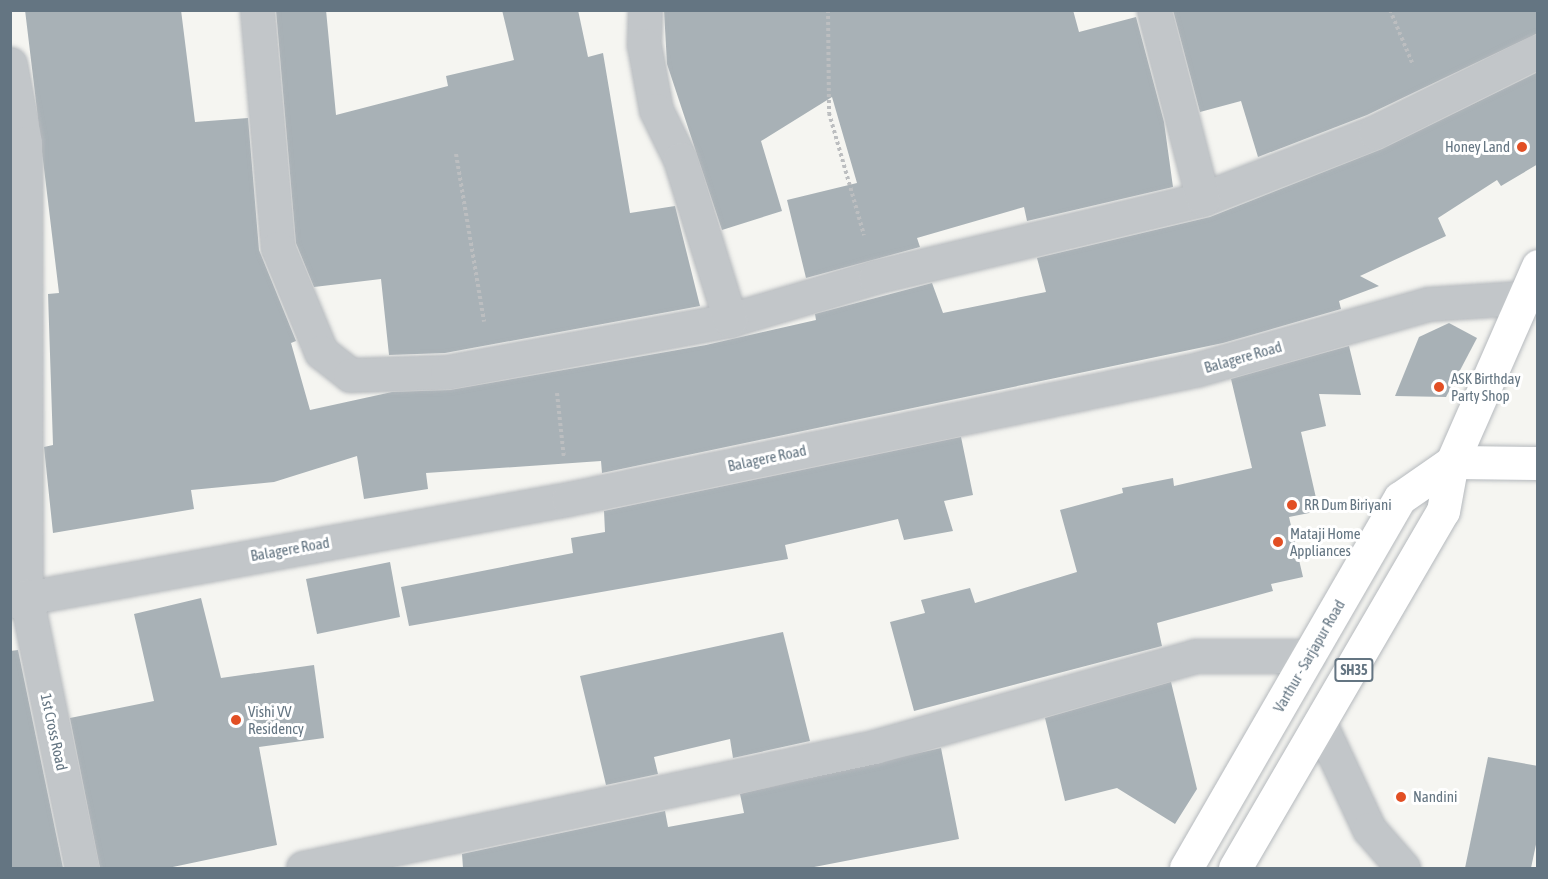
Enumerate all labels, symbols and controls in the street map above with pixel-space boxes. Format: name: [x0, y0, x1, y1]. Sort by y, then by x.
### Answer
place label: Honey Land: [1445, 138, 1510, 156]
marker: Honey Land: [1515, 140, 1529, 154]
street label: Balagere Road: [1202, 337, 1284, 377]
place label: ASK Birthday Party Shop: [1451, 369, 1521, 404]
marker: ASK Birthday Party Shop: [1432, 380, 1446, 394]
street label: Balagere Road: [726, 441, 808, 475]
place label: RR Dum Biriyani: [1304, 496, 1392, 514]
marker: RR Dum Biriyani: [1285, 498, 1299, 512]
place label: Mataji Home Appliances: [1290, 524, 1361, 559]
street label: Balagere Road: [249, 533, 331, 565]
marker: Mataji Home Appliances: [1271, 535, 1285, 549]
street label: Varthur - Sarjapur Road: [1269, 597, 1349, 715]
road number: SH35: [1333, 659, 1375, 681]
street label: 1st Cross Road: [37, 692, 71, 772]
place label: Vishi VV Residency: [248, 702, 304, 737]
marker: Vishi VV Residency: [229, 713, 243, 727]
place label: Nandini: [1413, 788, 1457, 806]
marker: Nandini: [1394, 790, 1408, 804]

